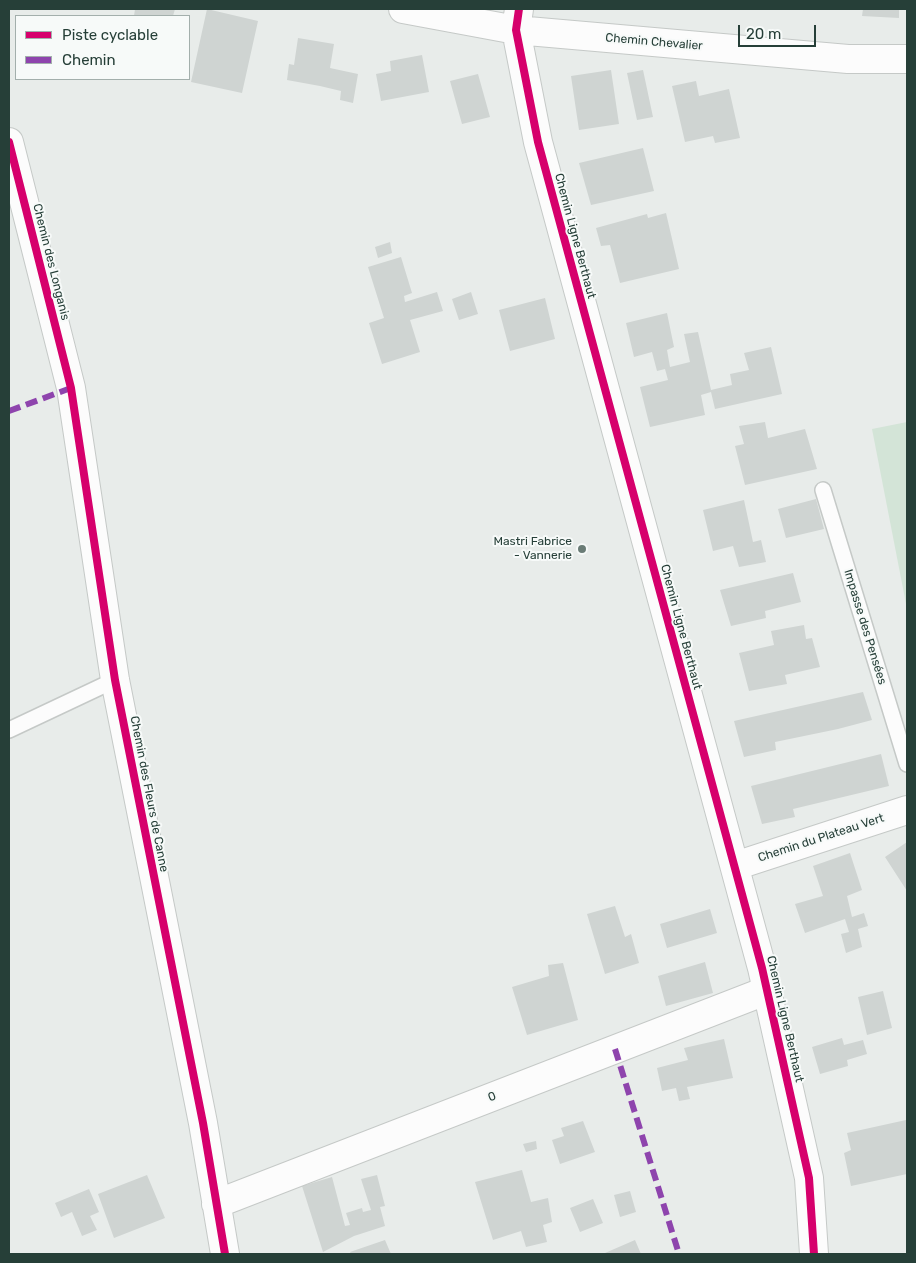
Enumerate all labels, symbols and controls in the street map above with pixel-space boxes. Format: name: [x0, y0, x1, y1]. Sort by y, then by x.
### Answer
legend: [15, 15, 190, 80]
scale bar: [741, 15, 818, 47]
text: 20 m: [746, 25, 781, 43]
text: Piste cyclable: [62, 26, 158, 44]
street label: Chemin Chevalier: [605, 31, 703, 53]
text: Chemin: [62, 51, 116, 69]
street label: Chemin Ligne Berthaut: [551, 172, 599, 300]
street label: Chemin des Longanis: [30, 202, 72, 322]
place label: Mastri Fabrice - Vannerie: [493, 535, 572, 563]
marker: Mastri Fabrice - Vannerie: [576, 543, 588, 555]
street label: Chemin Ligne Berthaut: [657, 563, 705, 691]
street label: Impasse des Pensées: [841, 568, 889, 686]
street label: Chemin des Fleurs de Canne: [127, 715, 171, 873]
street label: Chemin du Plateau Vert: [756, 811, 886, 865]
street label: Chemin Ligne Berthaut: [763, 954, 807, 1084]
street label: 0: [486, 1089, 498, 1105]

